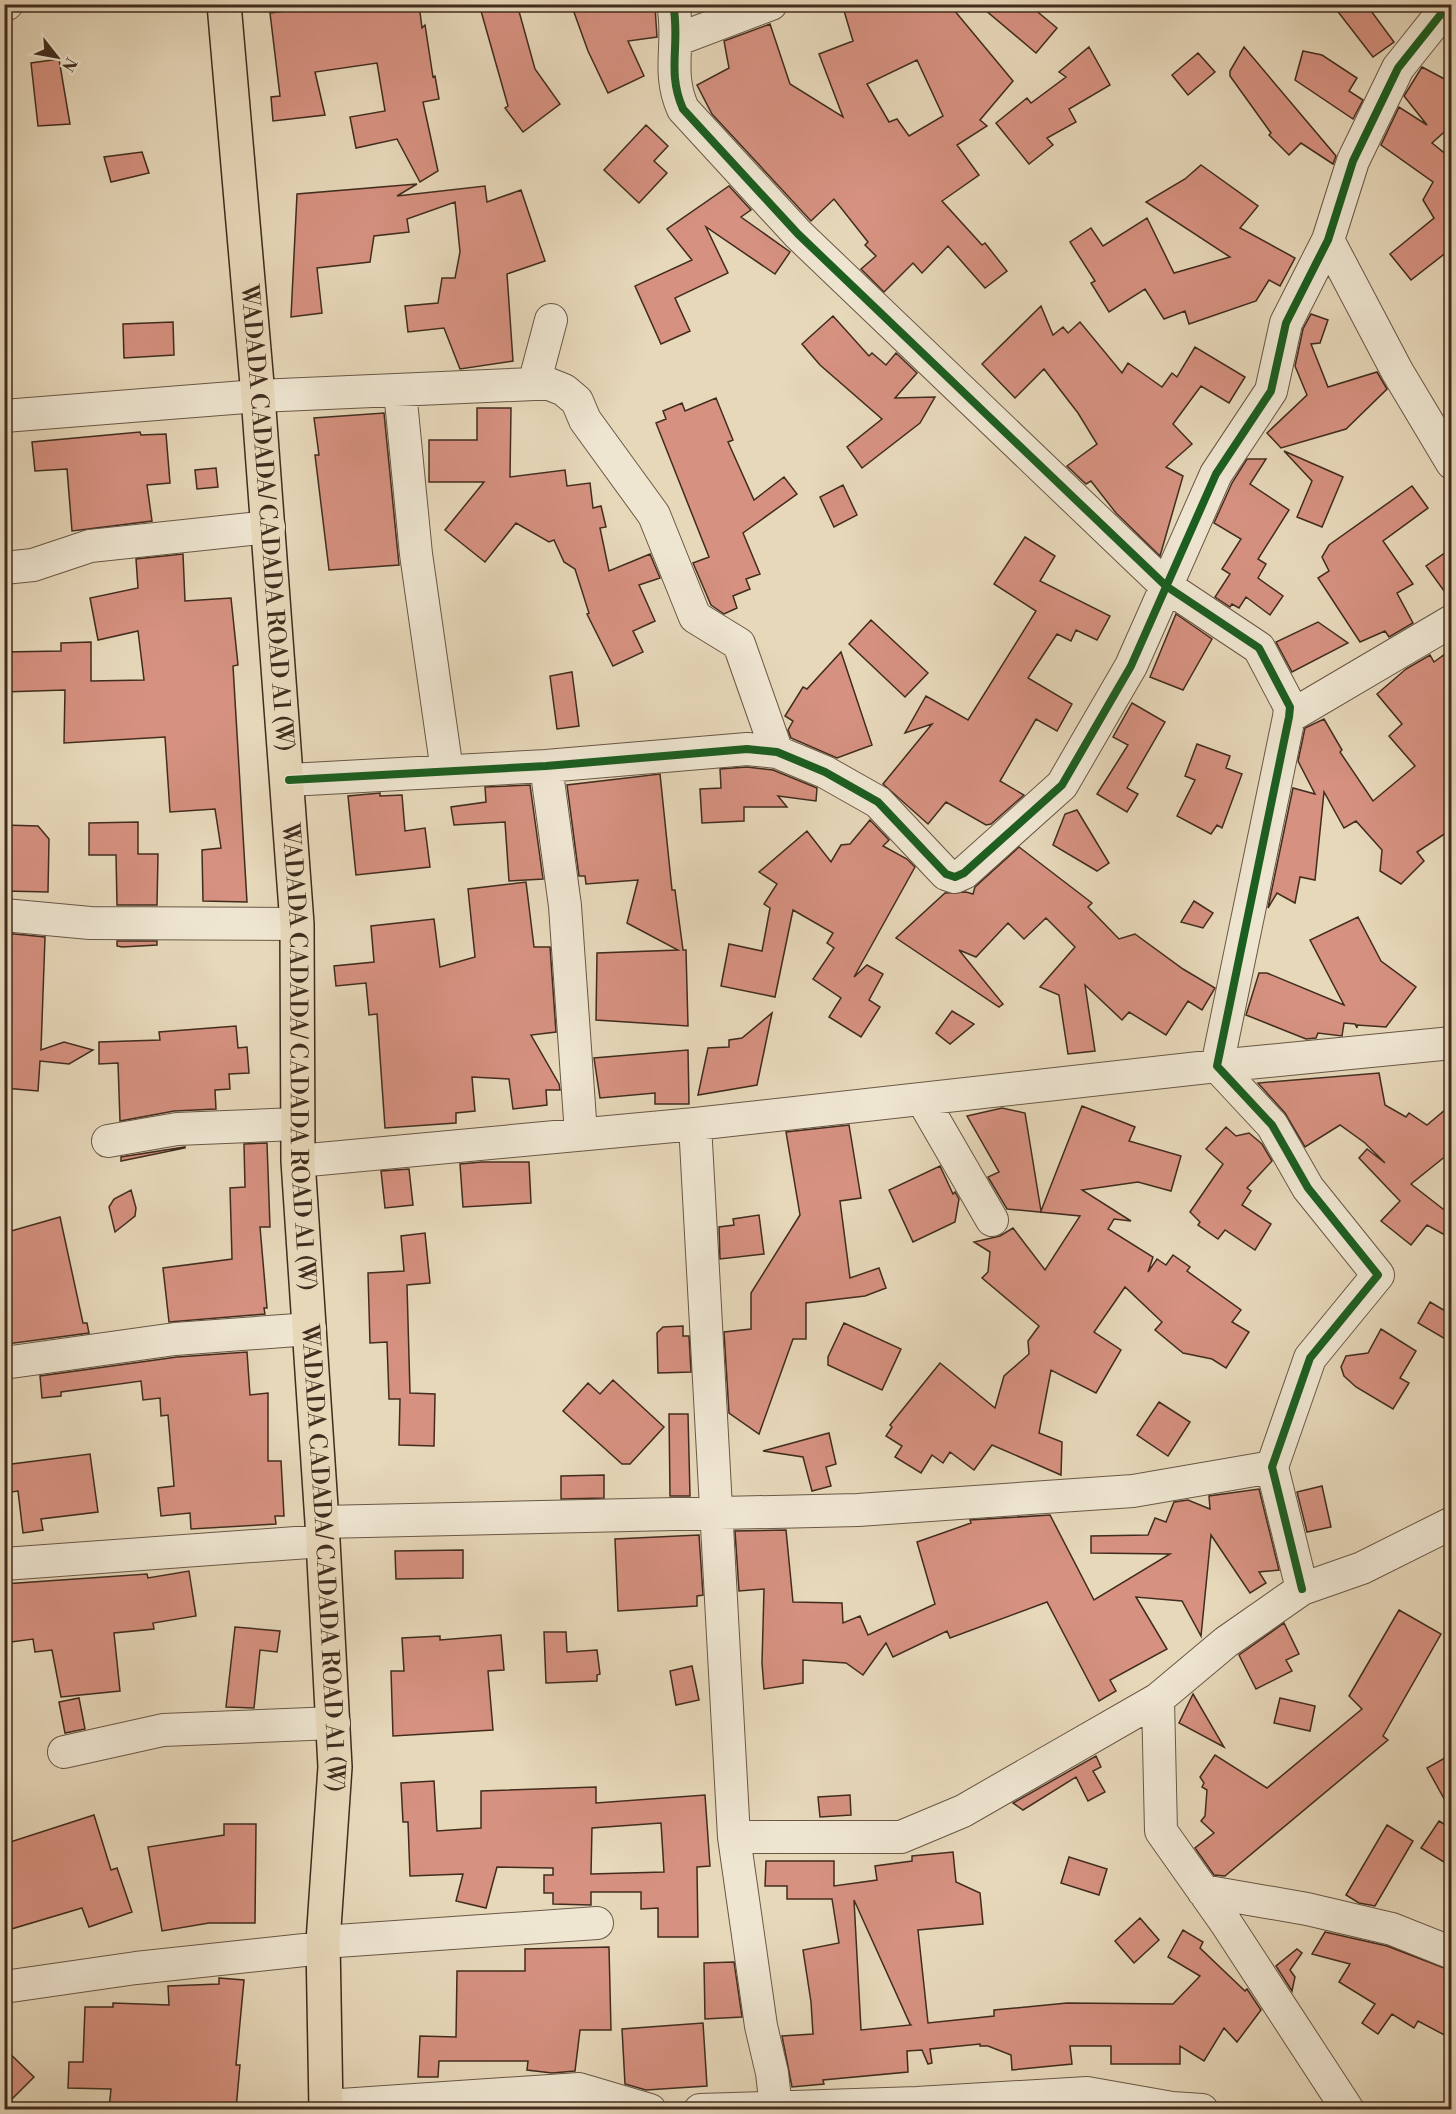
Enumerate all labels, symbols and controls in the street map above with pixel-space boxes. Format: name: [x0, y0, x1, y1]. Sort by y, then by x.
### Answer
north arrow: [27, 27, 87, 87]
text: N: [57, 54, 81, 75]
street label: WADADA CADADA/ CADADA ROAD A1 (W): [233, 282, 299, 753]
street label: WADADA CADADA/ CADADA ROAD A1 (W): [275, 821, 322, 1292]
street label: WADADA CADADA/ CADADA ROAD A1 (W): [294, 1323, 350, 1793]

